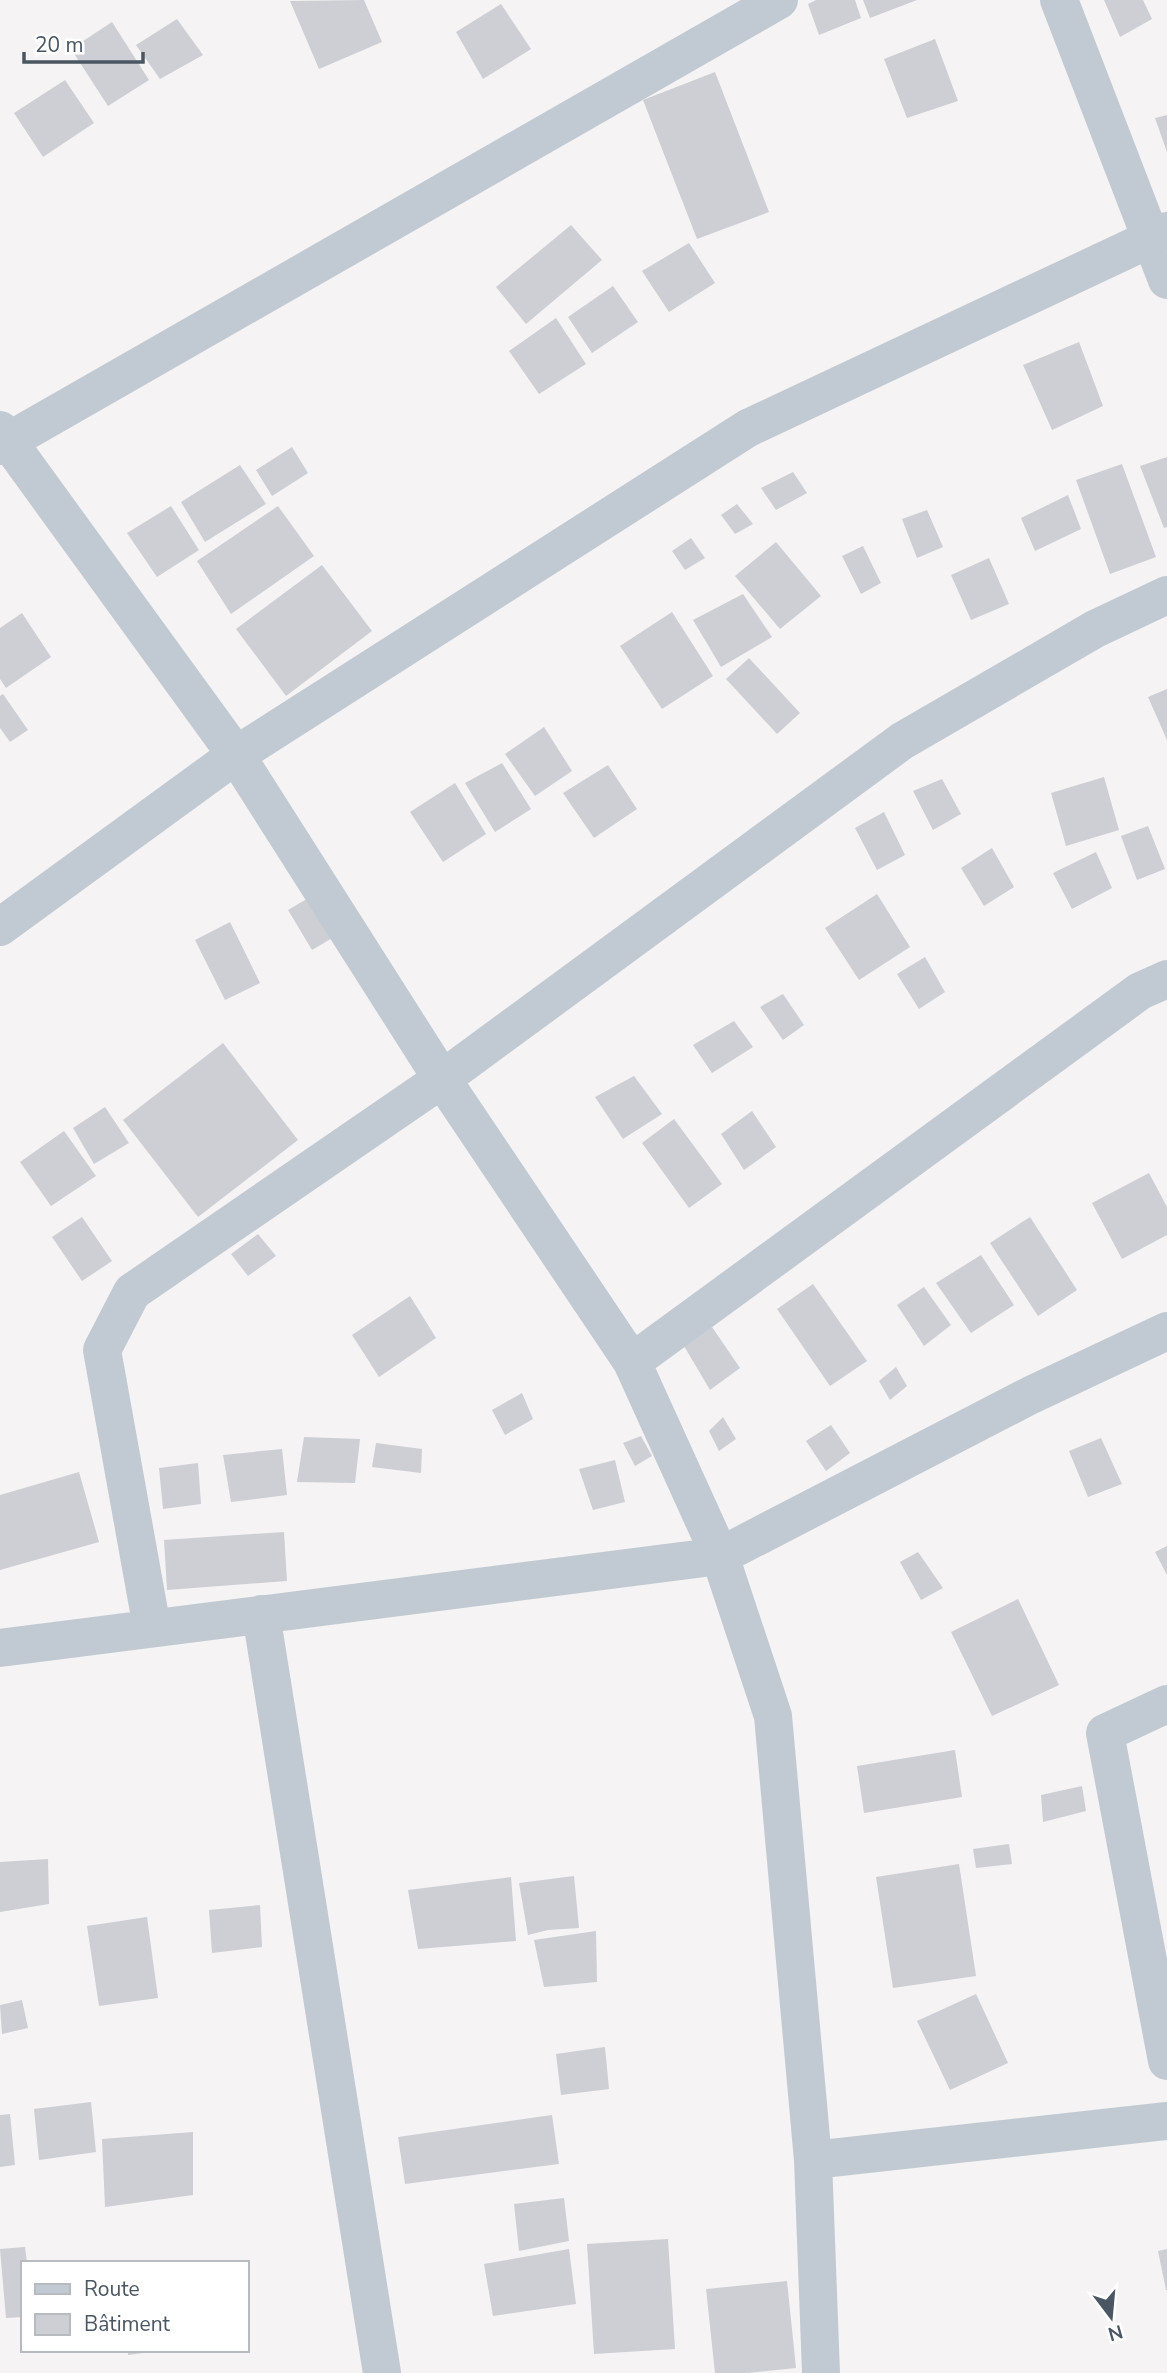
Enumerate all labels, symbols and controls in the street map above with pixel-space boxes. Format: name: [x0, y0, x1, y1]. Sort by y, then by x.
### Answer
scale bar: [24, 21, 144, 65]
text: 20 m: [35, 31, 84, 59]
legend: [21, 2261, 248, 2352]
text: Route: [84, 2275, 140, 2303]
north arrow: [1076, 2282, 1146, 2352]
text: Bâtiment: [84, 2310, 171, 2338]
text: N: [1105, 2318, 1126, 2347]

